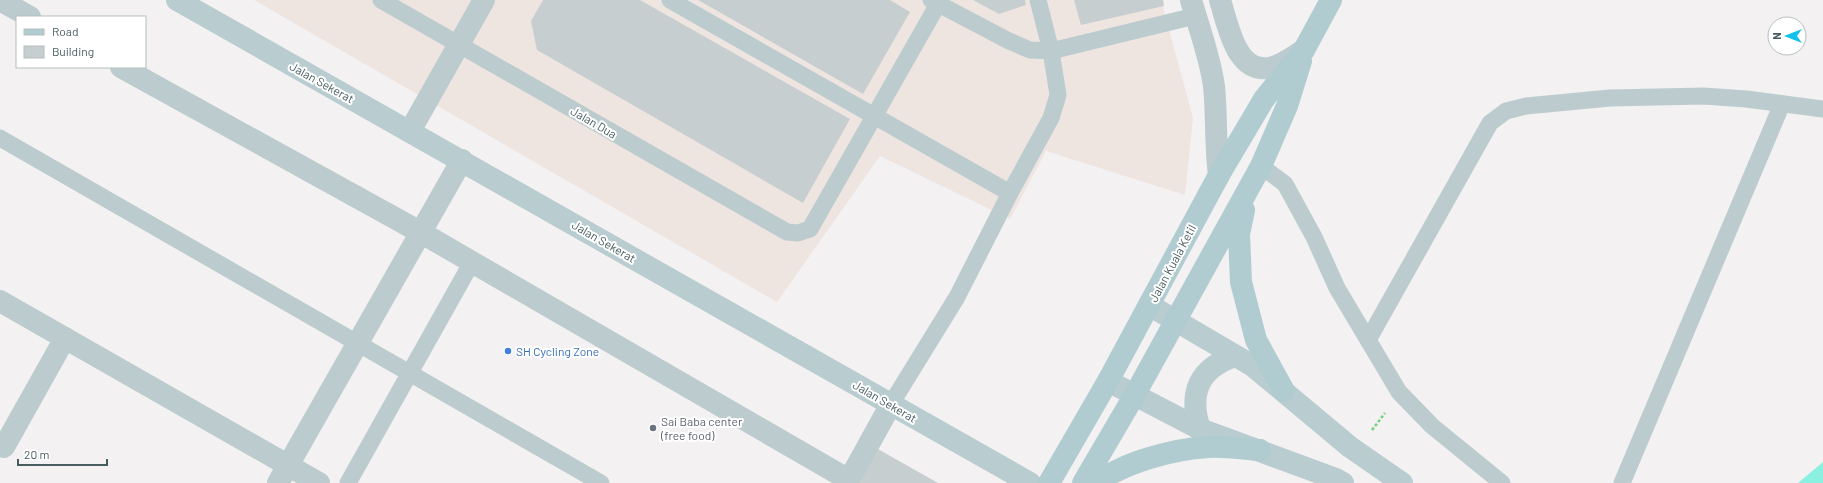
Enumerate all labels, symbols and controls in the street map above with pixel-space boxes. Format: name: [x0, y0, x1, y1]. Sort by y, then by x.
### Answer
legend: [16, 16, 146, 68]
north arrow: [1767, 16, 1807, 56]
text: Road: [52, 24, 79, 38]
text: N: [1770, 32, 1783, 40]
text: Building: [52, 44, 94, 58]
street label: Jalan Sekerat: [287, 59, 357, 105]
street label: Jalan Dua: [569, 103, 619, 141]
street label: Jalan Sekerat: [570, 217, 638, 265]
street label: Jalan Kuala Ketil: [1146, 222, 1198, 304]
place label: SH Cycling Zone: [516, 344, 599, 358]
marker: SH Cycling Zone: [503, 346, 513, 356]
street label: Jalan Sekerat: [851, 377, 919, 425]
place label: Sai Baba center (free food): [660, 414, 743, 442]
marker: Sai Baba center (free food): [648, 423, 658, 433]
scale bar: [18, 441, 107, 467]
text: 20 m: [24, 447, 50, 461]

